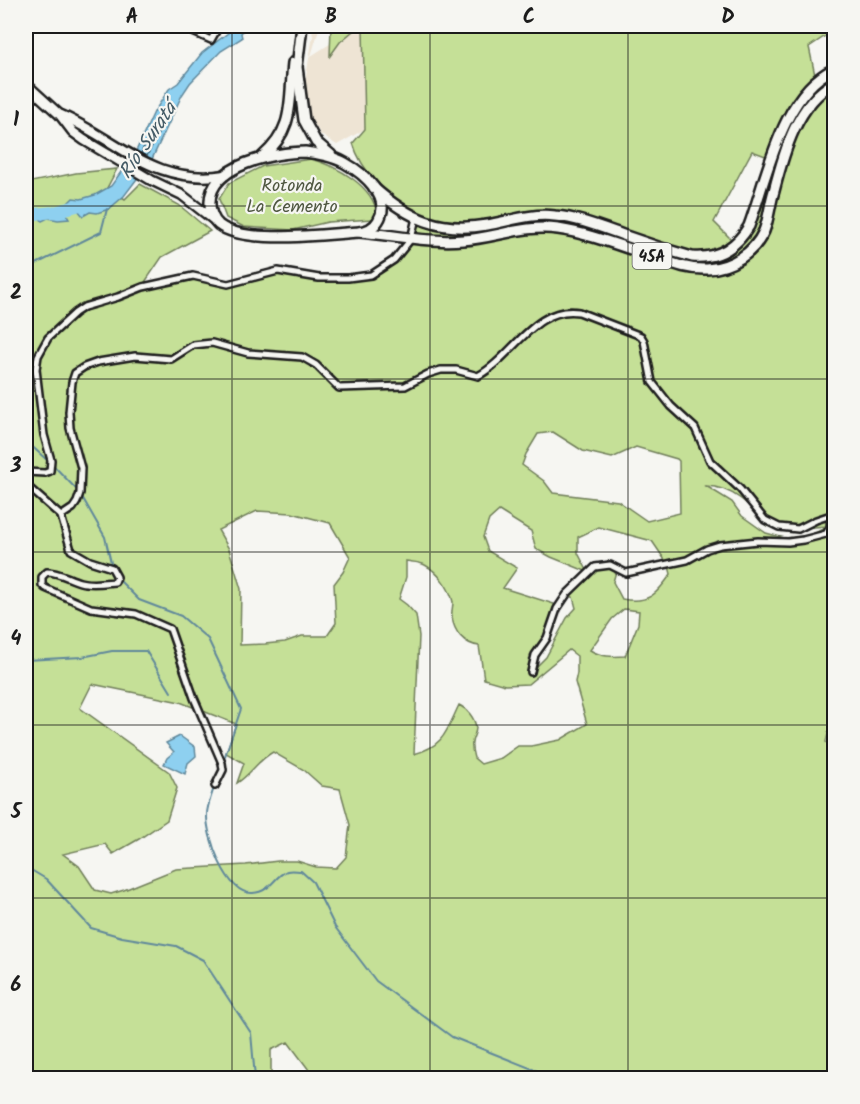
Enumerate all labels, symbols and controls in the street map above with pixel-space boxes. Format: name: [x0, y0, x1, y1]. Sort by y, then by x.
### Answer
text: A: [126, 2, 138, 34]
text: B: [325, 2, 337, 34]
text: C: [523, 2, 535, 34]
text: D: [721, 2, 735, 34]
water label: Río Suratá: [111, 92, 189, 186]
text: 1: [13, 105, 19, 137]
park label: Rotonda La Cemento: [246, 172, 338, 222]
road number: 45A: [632, 243, 672, 269]
text: 2: [10, 278, 22, 310]
text: 3: [10, 451, 22, 483]
text: 4: [11, 624, 22, 656]
text: 5: [10, 797, 23, 829]
text: 6: [11, 970, 22, 1002]

